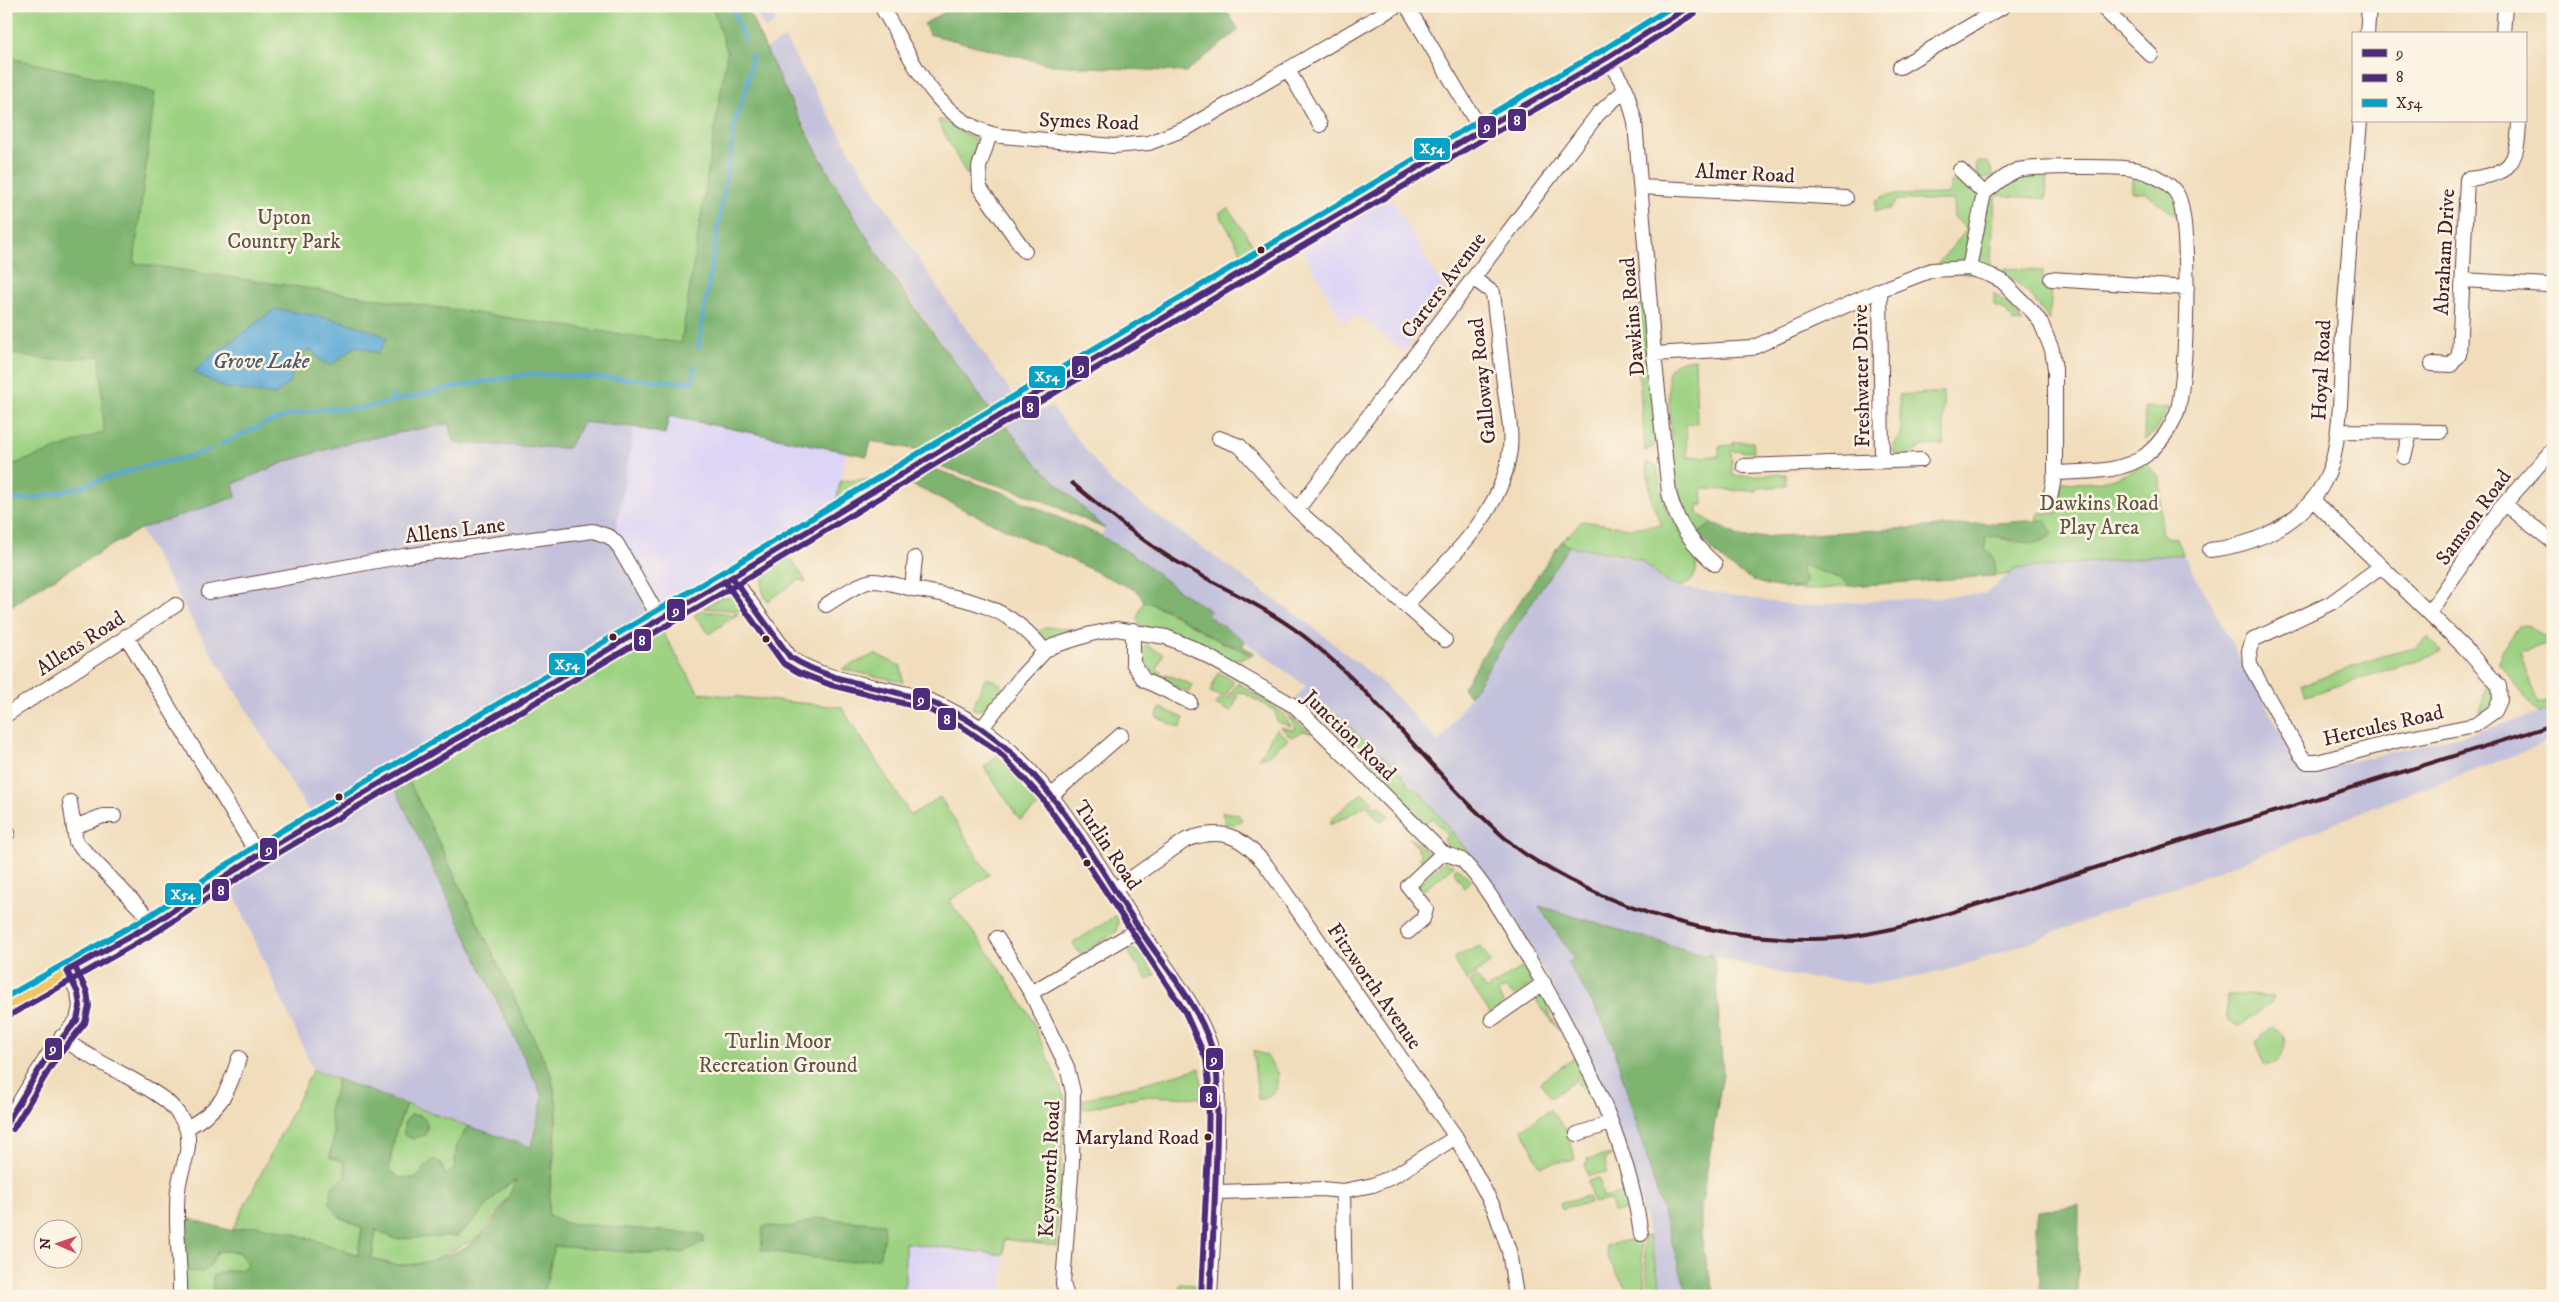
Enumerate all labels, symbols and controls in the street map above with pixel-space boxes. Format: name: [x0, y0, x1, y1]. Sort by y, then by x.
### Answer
legend: [2352, 32, 2526, 122]
text: 9: [2395, 44, 2404, 63]
text: 8: [2396, 68, 2404, 87]
text: X54: [2396, 94, 2423, 113]
street label: Symes Road: [1038, 107, 1140, 137]
line badge: 8: [1507, 108, 1527, 132]
text: 8: [1513, 112, 1521, 130]
line badge: 9: [1477, 115, 1497, 139]
text: 9: [1483, 118, 1491, 136]
line badge: X54: [1413, 137, 1451, 161]
text: X54: [1420, 140, 1445, 158]
street label: Almer Road: [1694, 158, 1796, 190]
street label: Abraham Drive: [2429, 188, 2461, 316]
park label: Upton Country Park: [227, 205, 341, 255]
street label: Carters Avenue: [1396, 227, 1492, 344]
unlabelled marker: [1256, 245, 1266, 255]
street label: Dawkins Road: [1615, 256, 1651, 378]
street label: Freshwater Drive: [1848, 304, 1876, 448]
street label: Galloway Road: [1463, 316, 1503, 445]
street label: Hoyal Road: [2306, 319, 2338, 421]
water label: Grove Lake: [213, 348, 310, 375]
line badge: 9: [1071, 355, 1090, 379]
text: 9: [1077, 359, 1085, 377]
line badge: X54: [1028, 365, 1066, 389]
text: X54: [1035, 368, 1060, 386]
line badge: 8: [1021, 395, 1040, 419]
text: 8: [1026, 399, 1034, 417]
street label: Samson Road: [2430, 464, 2518, 570]
park label: Dawkins Road Play Area: [2039, 491, 2159, 541]
street label: Allens Lane: [404, 512, 507, 550]
line badge: 9: [666, 598, 686, 622]
text: 9: [672, 602, 680, 620]
street label: Allens Road: [31, 605, 130, 682]
line badge: 8: [633, 628, 652, 652]
unlabelled marker: [608, 632, 618, 642]
text: 8: [638, 632, 646, 650]
unlabelled marker: [761, 634, 771, 644]
line badge: X54: [548, 652, 586, 676]
text: X54: [555, 656, 580, 674]
street label: Junction Road: [1296, 684, 1402, 787]
line badge: 9: [912, 687, 931, 711]
text: 9: [917, 691, 925, 709]
street label: Hercules Road: [2320, 699, 2447, 752]
line badge: 8: [937, 707, 957, 731]
text: 8: [943, 711, 951, 729]
unlabelled marker: [334, 792, 344, 802]
street label: Turlin Road: [1068, 796, 1147, 896]
line badge: 9: [259, 837, 278, 861]
text: 9: [265, 841, 273, 859]
unlabelled marker: [1082, 858, 1092, 868]
line badge: 8: [211, 878, 230, 902]
line badge: X54: [164, 882, 202, 906]
text: 8: [217, 882, 225, 900]
text: X54: [171, 886, 196, 904]
street label: Fitzworth Avenue: [1321, 918, 1427, 1055]
park label: Turlin Moor Recreation Ground: [698, 1029, 858, 1079]
line badge: 9: [44, 1037, 63, 1061]
text: 9: [49, 1040, 57, 1058]
line badge: 9: [1205, 1047, 1224, 1071]
text: 9: [1210, 1051, 1218, 1069]
line badge: 8: [1199, 1085, 1218, 1109]
text: 8: [1205, 1089, 1213, 1107]
street label: Keysworth Road: [1033, 1099, 1067, 1238]
place label: Maryland Road: [1075, 1126, 1199, 1151]
marker: Maryland Road: [1203, 1132, 1213, 1142]
north arrow: [32, 1220, 82, 1270]
text: N: [37, 1237, 55, 1250]

